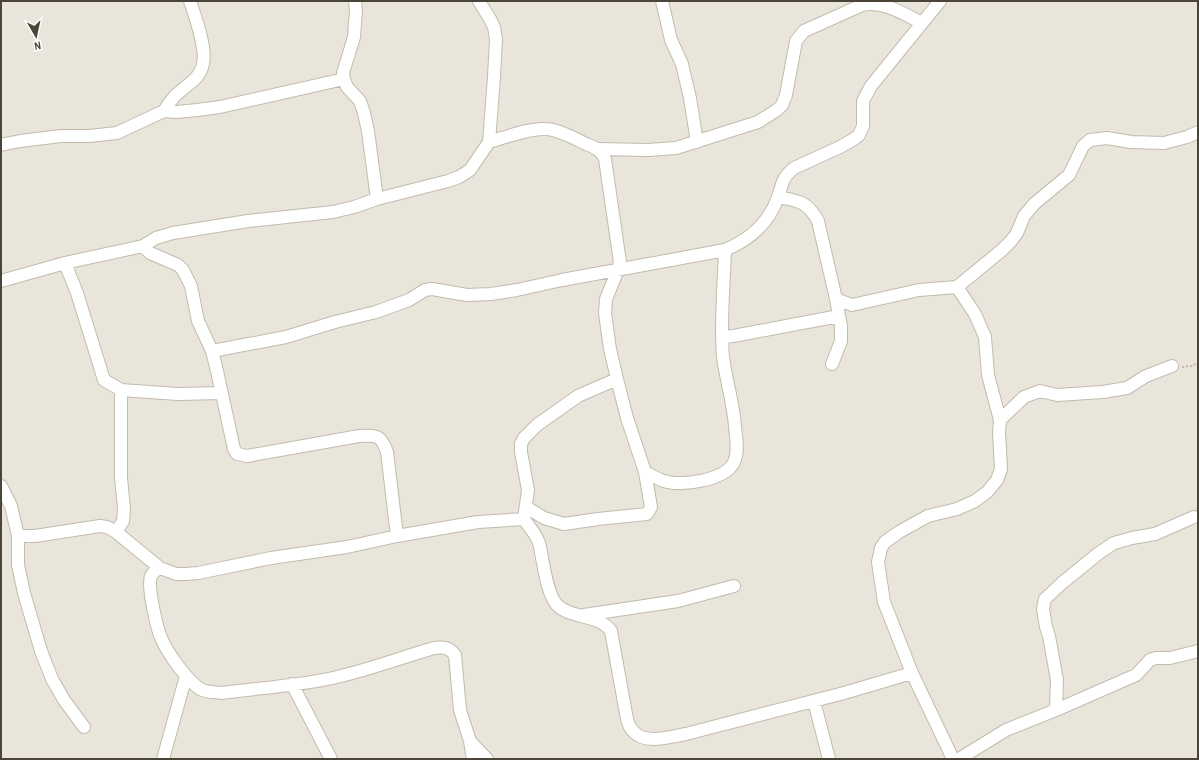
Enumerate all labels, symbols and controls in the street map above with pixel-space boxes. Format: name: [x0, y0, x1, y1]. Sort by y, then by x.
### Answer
north arrow: [16, 16, 56, 56]
text: N: [33, 38, 42, 53]

